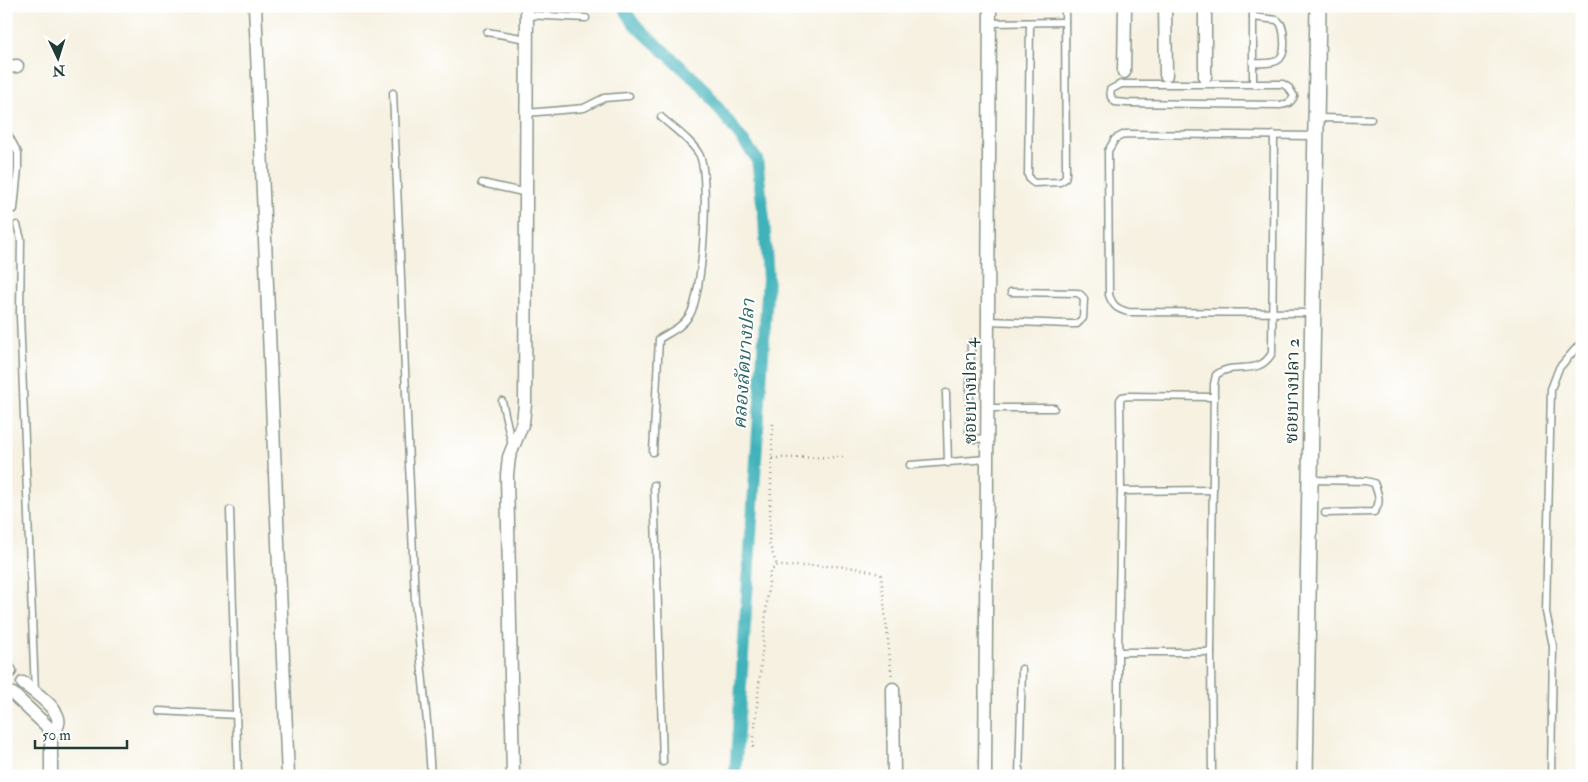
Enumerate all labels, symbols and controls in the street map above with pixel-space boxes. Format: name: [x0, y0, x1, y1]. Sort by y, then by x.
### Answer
north arrow: [32, 32, 82, 82]
text: N: [52, 61, 67, 79]
water label: คลองลัดบางปลา: [727, 297, 761, 430]
street label: ซอยบางปลา 4: [959, 337, 982, 444]
street label: ซอยบางปลา 2: [1280, 338, 1305, 444]
scale bar: [35, 717, 128, 749]
text: 50 m: [42, 726, 71, 745]

